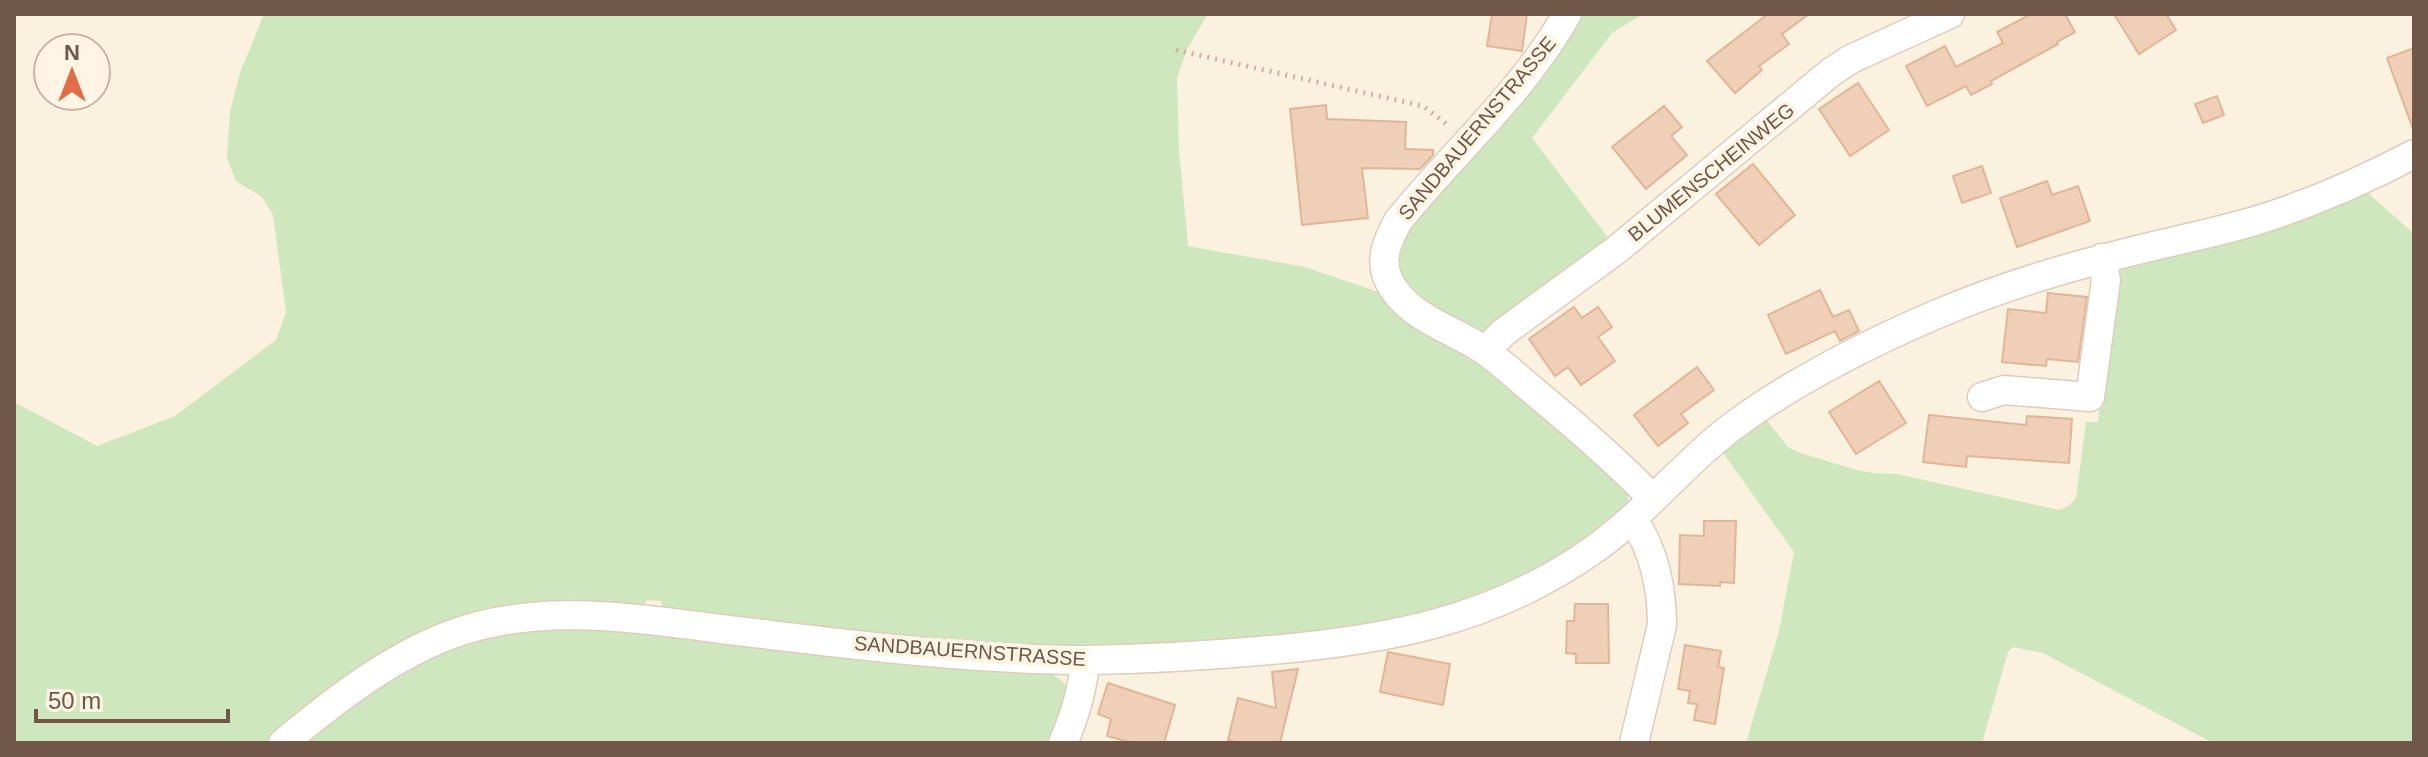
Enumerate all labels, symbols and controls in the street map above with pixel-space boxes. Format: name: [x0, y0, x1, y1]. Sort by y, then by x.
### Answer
north arrow: [32, 32, 112, 112]
street label: SANDBAUERNSTRASSE: [1394, 32, 1560, 224]
text: N: [64, 40, 80, 65]
street label: BLUMENSCHEINWEG: [1624, 98, 1798, 246]
street label: SANDBAUERNSTRASSE: [853, 632, 1087, 670]
scale bar: [36, 673, 228, 723]
text: 50 m: [48, 687, 101, 714]

